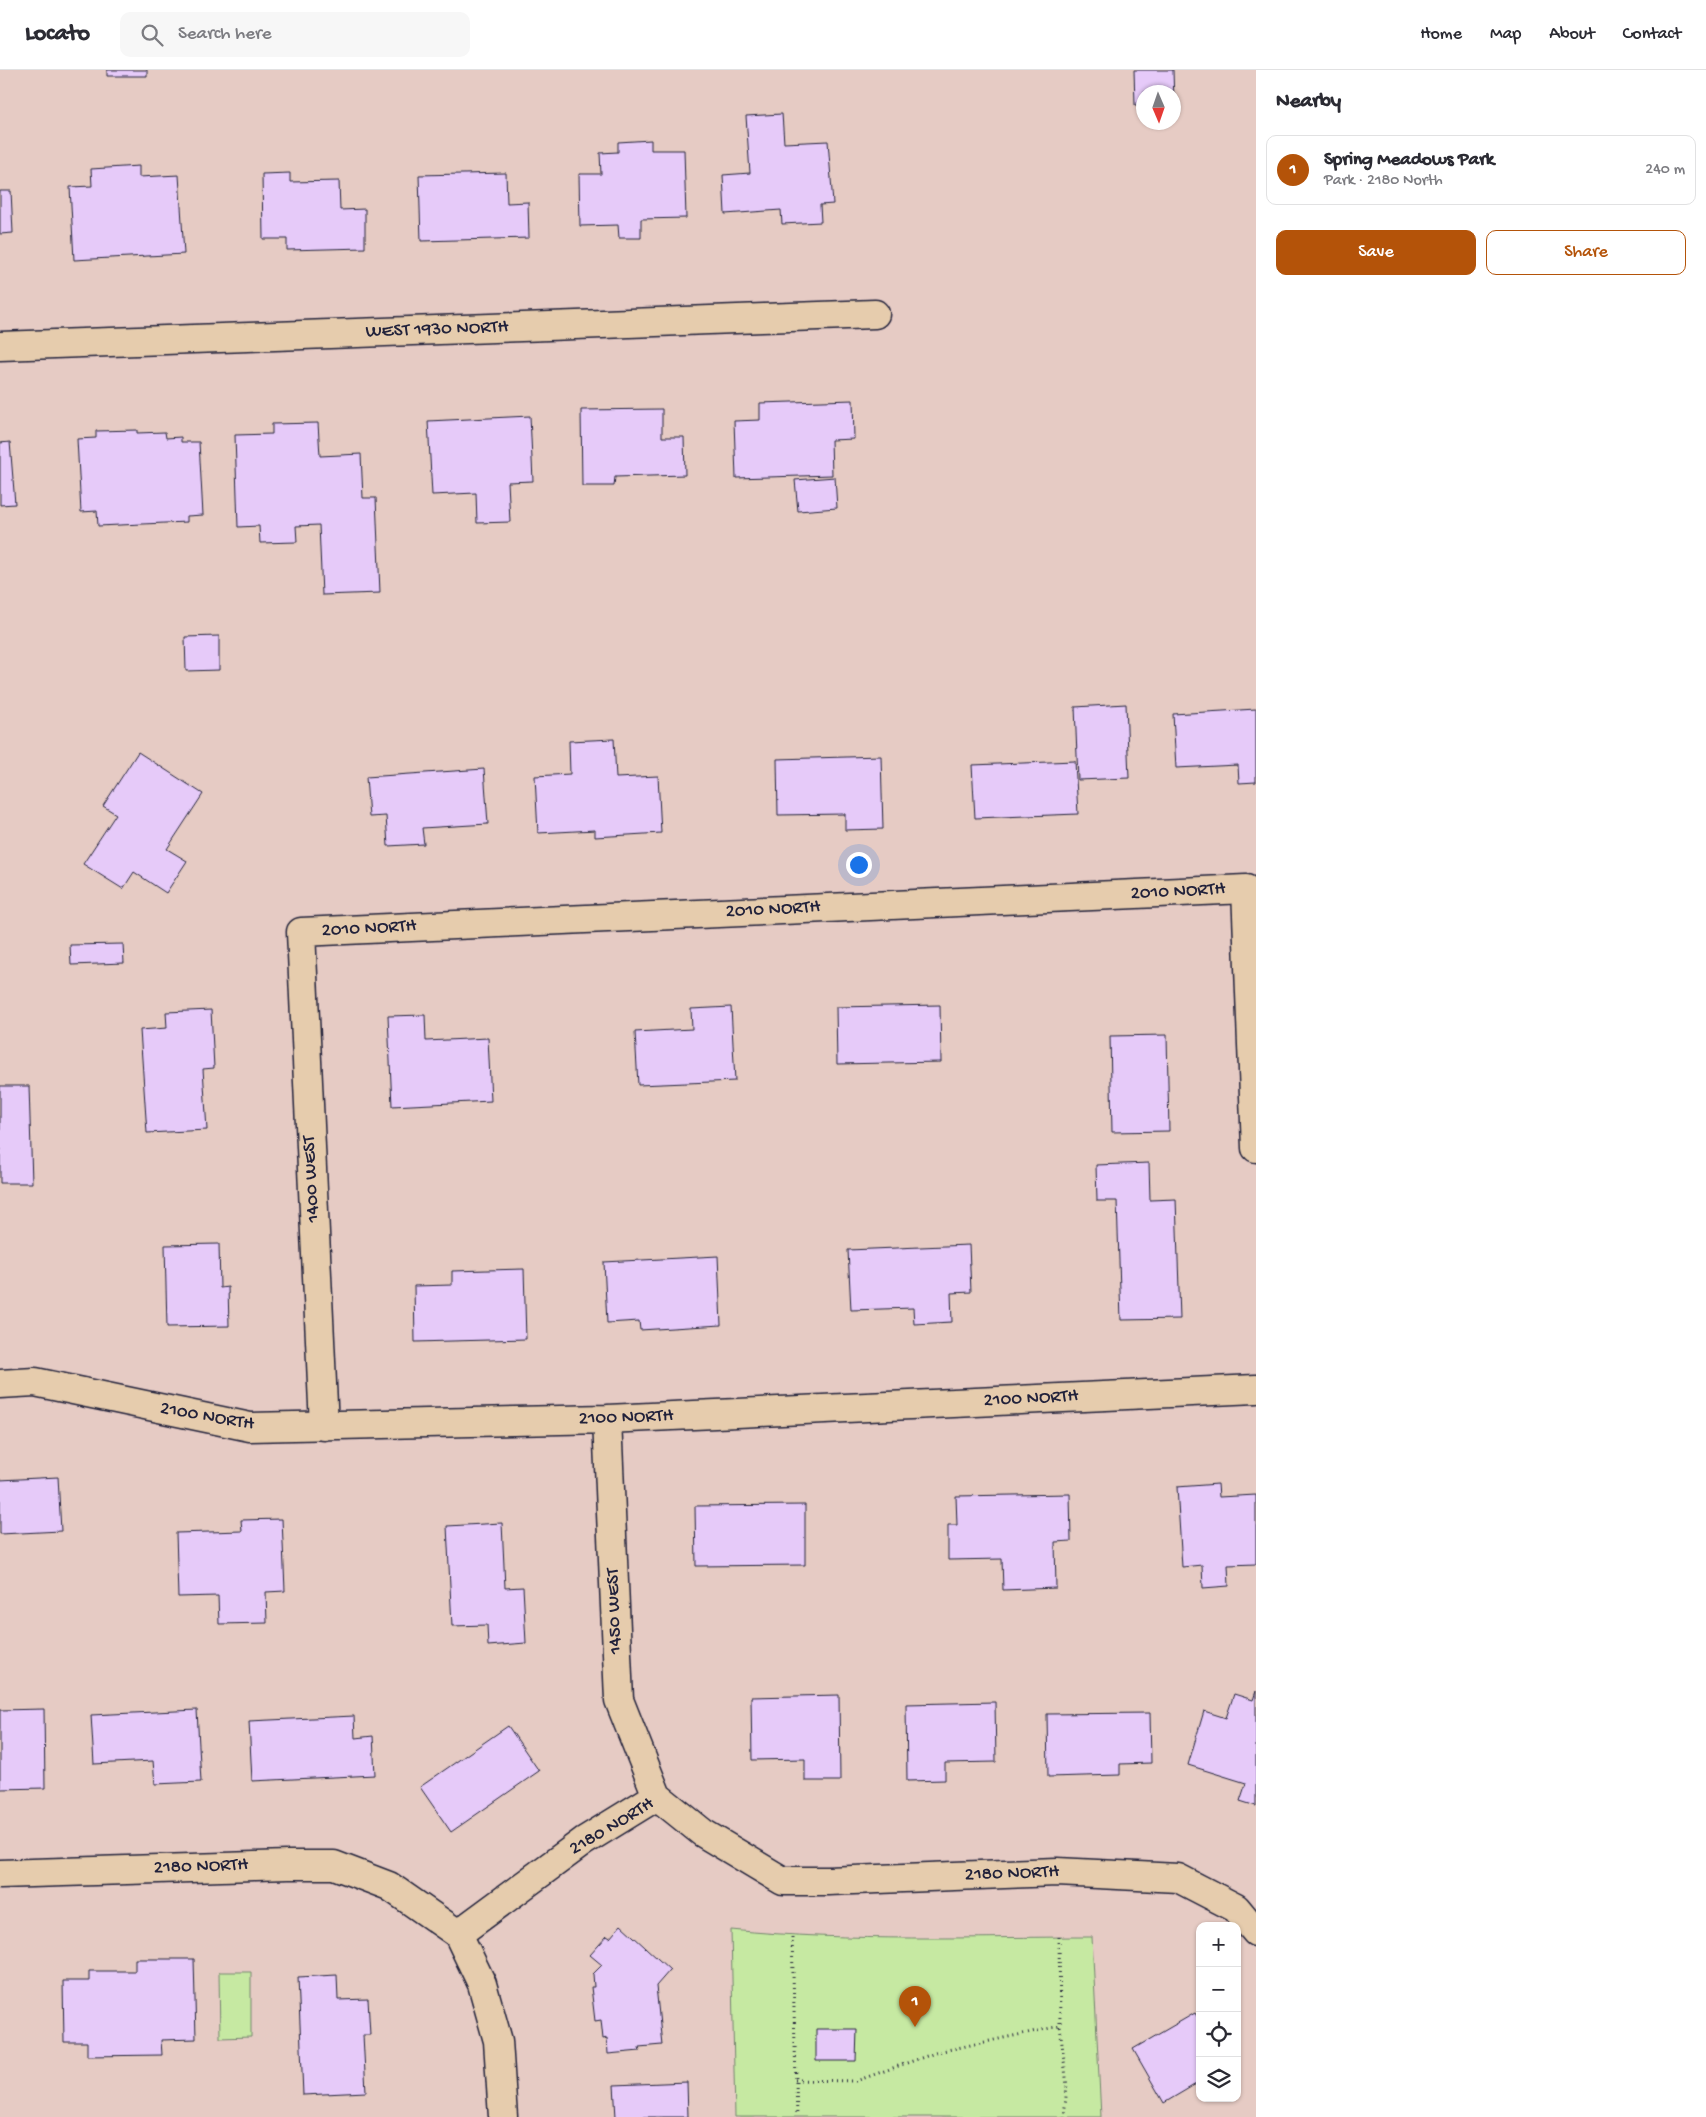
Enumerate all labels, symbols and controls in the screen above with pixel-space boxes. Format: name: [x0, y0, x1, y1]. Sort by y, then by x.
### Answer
search box: [120, 12, 470, 57]
text: Locato: [25, 20, 90, 49]
icon: search: [138, 21, 166, 49]
text: Search here: [178, 23, 272, 46]
text: Home: [1420, 24, 1462, 45]
text: Map: [1490, 24, 1521, 45]
text: About: [1549, 24, 1595, 45]
text: Contact: [1623, 24, 1681, 45]
north arrow: [1136, 85, 1181, 130]
text: Nearby: [1276, 90, 1341, 115]
text: Spring Meadows Park: [1324, 149, 1494, 172]
text: 1: [1290, 161, 1296, 180]
text: 240 m: [1645, 161, 1685, 180]
text: Park · 2180 North: [1324, 172, 1443, 191]
button: Save: [1276, 230, 1476, 275]
button: Share: [1486, 230, 1686, 275]
street label: WEST 1930 NORTH: [365, 316, 509, 344]
your location: [846, 852, 872, 878]
street label: 2010 NORTH: [1130, 878, 1226, 906]
street label: 2010 NORTH: [725, 896, 821, 924]
street label: 2010 NORTH: [321, 915, 417, 943]
street label: 1400 WEST: [298, 1134, 326, 1224]
street label: 2100 NORTH: [983, 1385, 1079, 1413]
street label: 2100 NORTH: [158, 1397, 256, 1437]
street label: 2100 NORTH: [578, 1405, 674, 1431]
street label: 1450 WEST: [602, 1567, 628, 1655]
street label: 2180 NORTH: [566, 1793, 659, 1861]
street label: 2180 NORTH: [153, 1854, 249, 1880]
street label: 2180 NORTH: [964, 1861, 1060, 1887]
map controls: [1196, 1922, 1241, 2102]
button: +: [1196, 1922, 1241, 1967]
button: −: [1196, 1967, 1241, 2012]
pin: 1: [899, 1986, 931, 2027]
button: locate: [1196, 2012, 1241, 2057]
button: layers: [1196, 2057, 1241, 2102]

